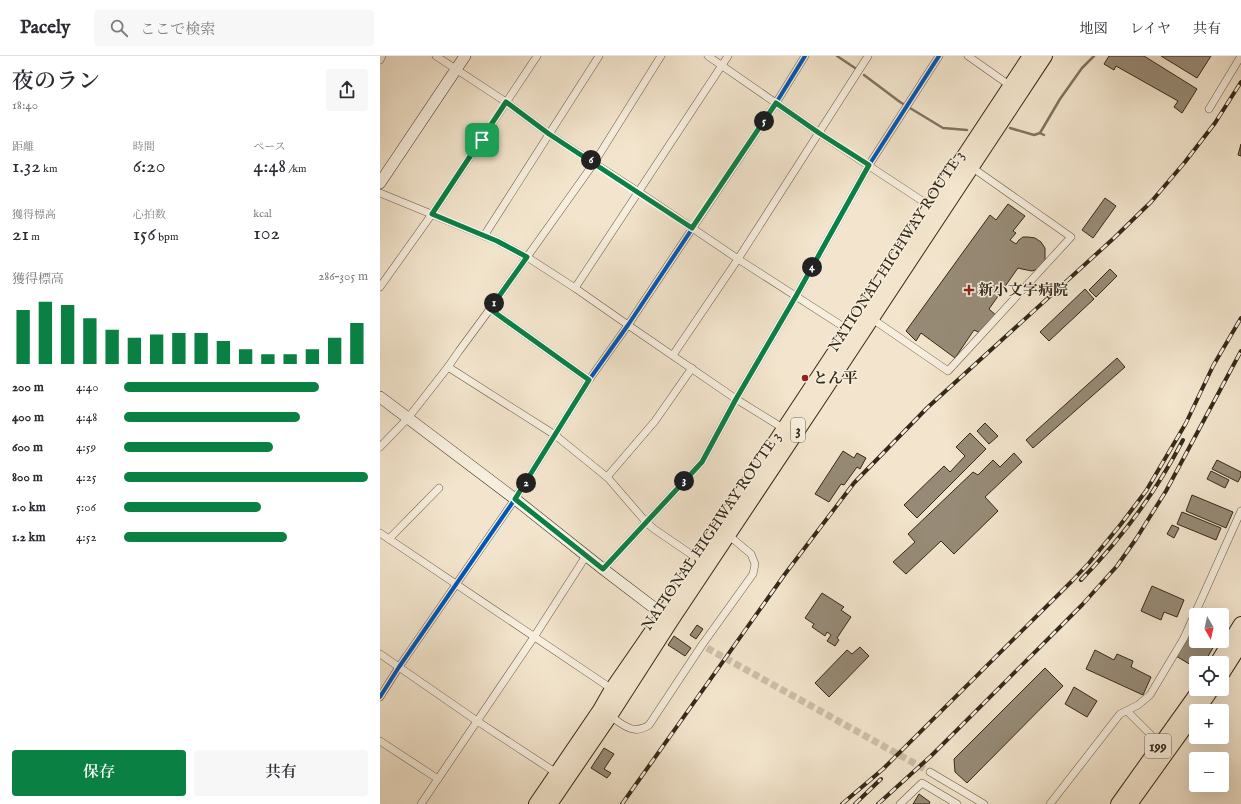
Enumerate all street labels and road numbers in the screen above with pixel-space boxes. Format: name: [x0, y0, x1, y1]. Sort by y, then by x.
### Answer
street label: NATIONAL HIGHWAY ROUTE 3: [824, 147, 969, 355]
road number: 3: [791, 418, 805, 442]
street label: NATIONAL HIGHWAY ROUTE 3: [638, 428, 784, 634]
road number: 199: [1145, 734, 1171, 758]

